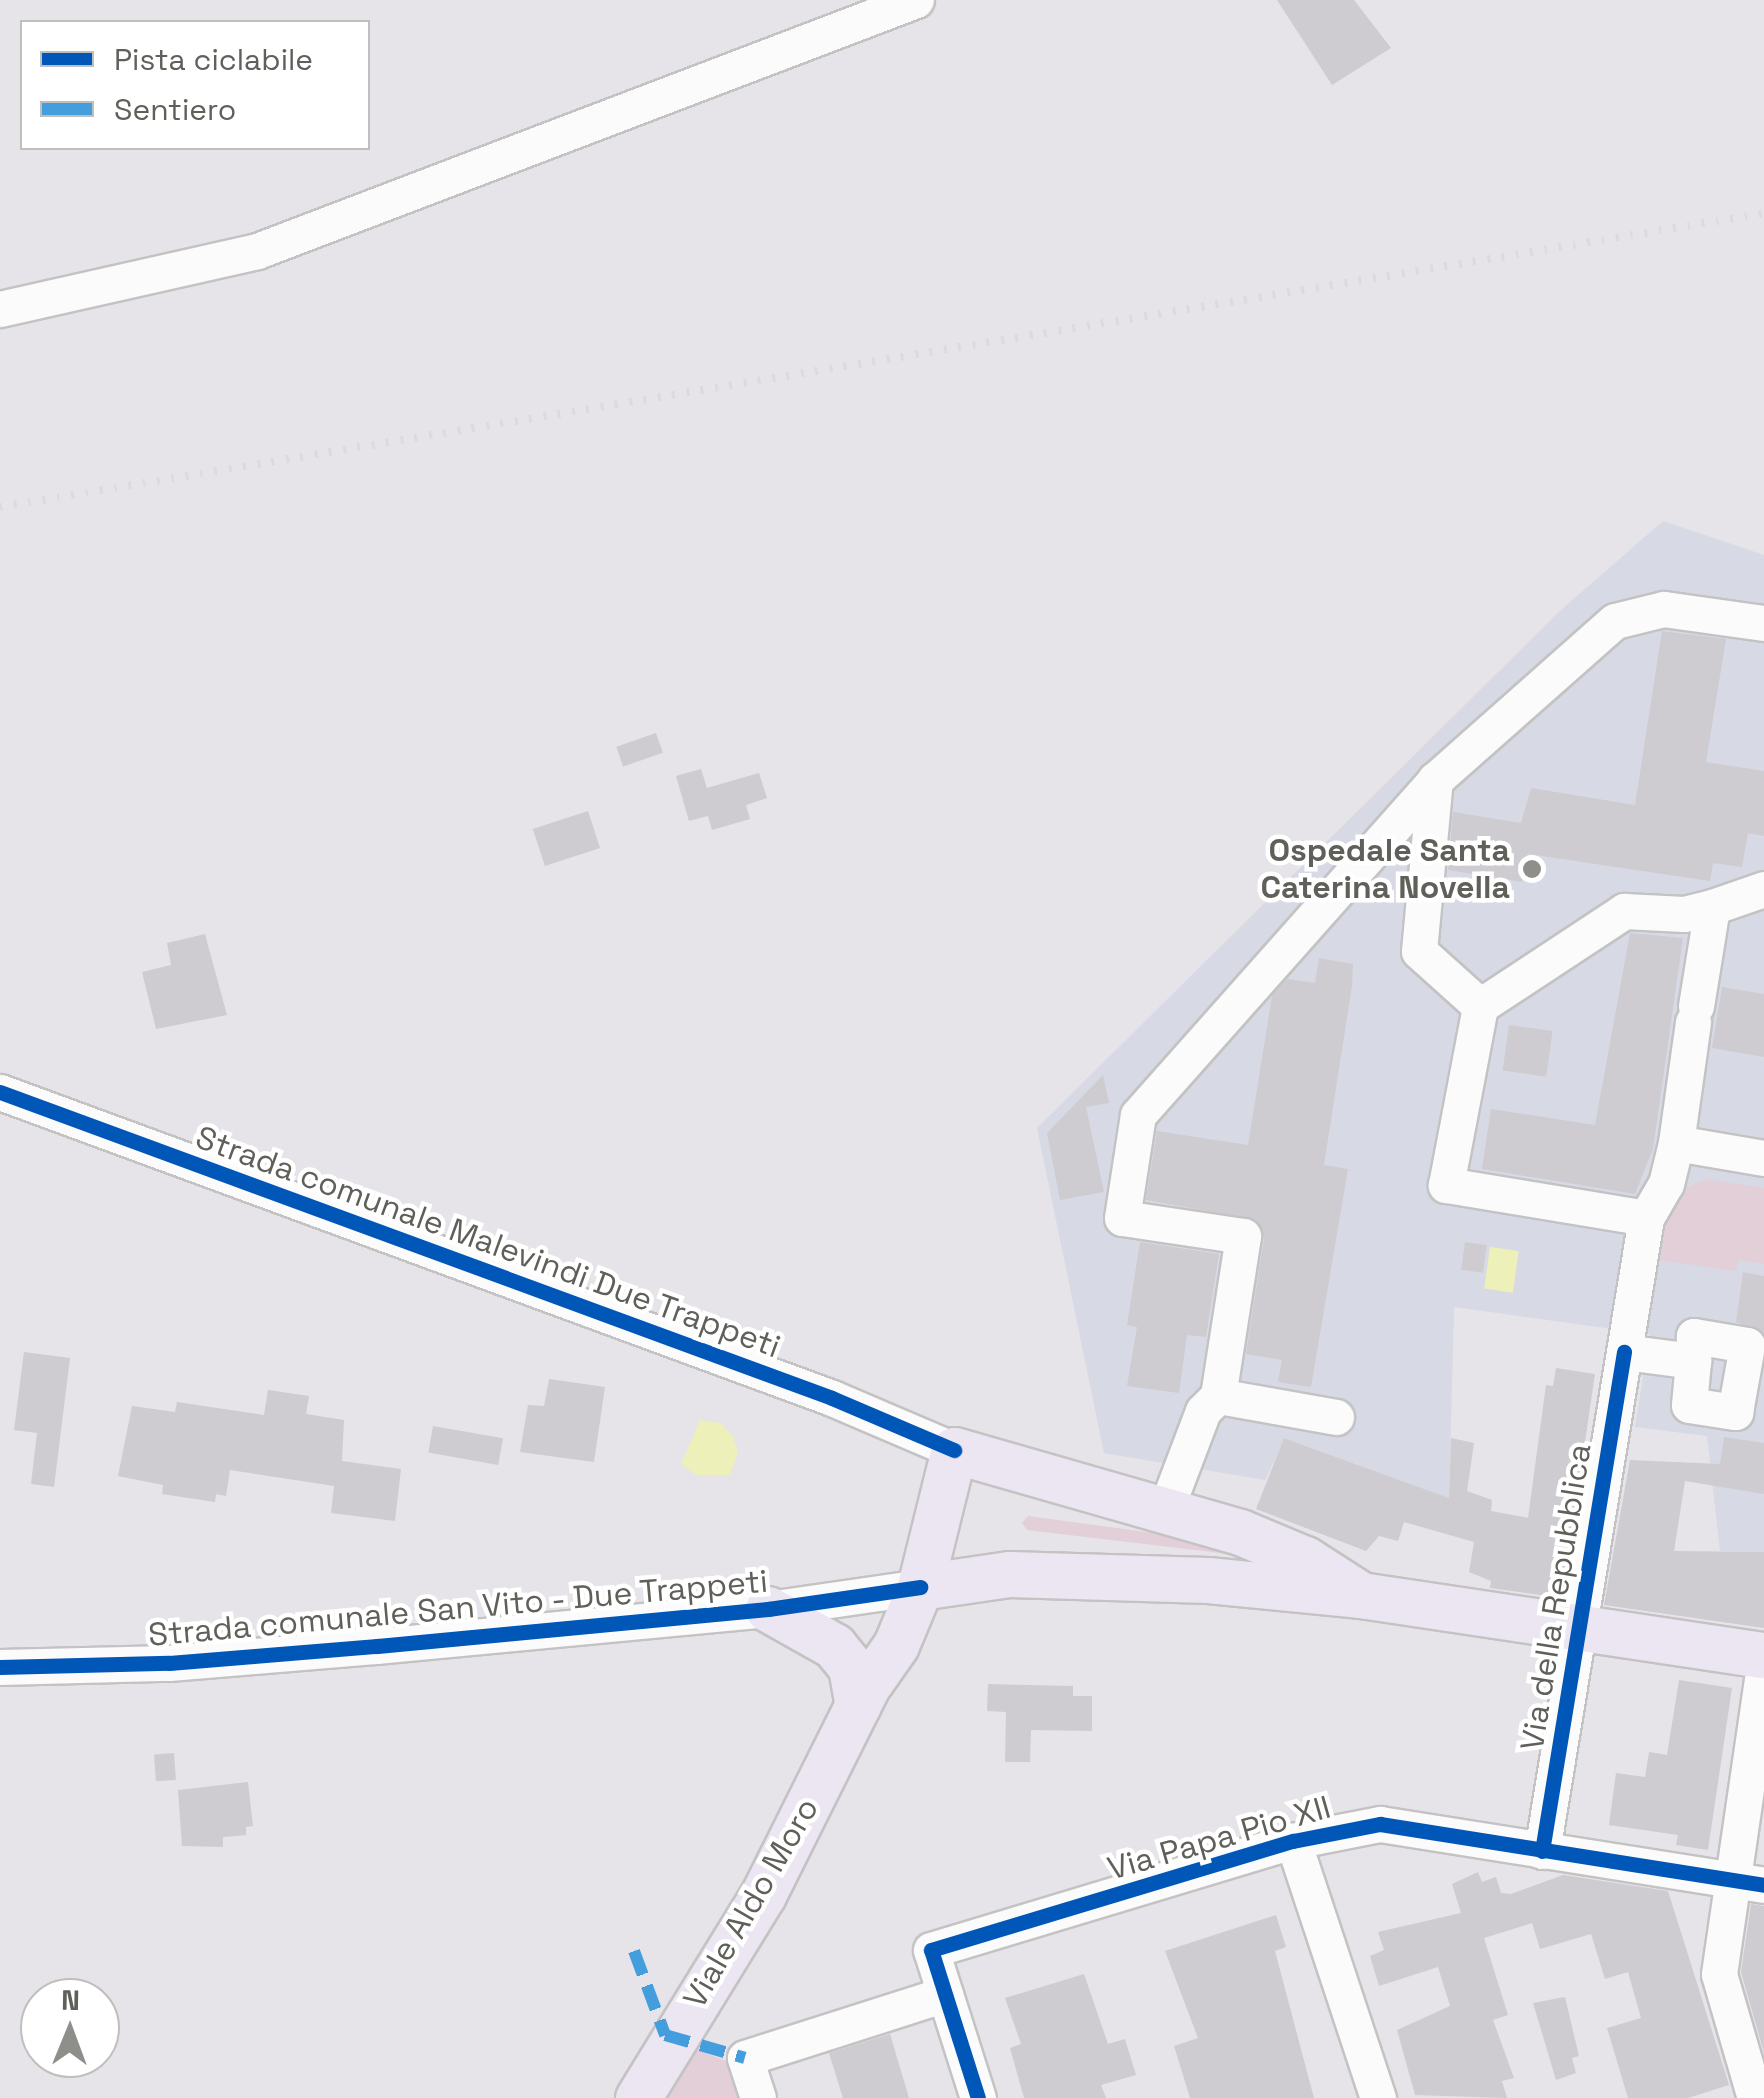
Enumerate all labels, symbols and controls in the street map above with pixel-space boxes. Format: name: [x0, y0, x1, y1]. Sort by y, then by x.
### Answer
legend: [20, 20, 370, 150]
text: Pista ciclabile: [114, 40, 313, 79]
text: Sentiero: [114, 90, 236, 129]
place label: Ospedale Santa Caterina Novella: [1260, 832, 1510, 907]
marker: Ospedale Santa Caterina Novella: [1519, 856, 1545, 882]
street label: Strada comunale Malevindi Due Trappeti: [190, 1118, 786, 1366]
street label: Via della Repubblica: [1513, 1441, 1599, 1753]
street label: Strada comunale San Vito - Due Trappeti: [145, 1562, 771, 1654]
street label: Via Papa Pio XII: [1103, 1788, 1335, 1888]
street label: Viale Aldo Moro: [675, 1791, 827, 2015]
north arrow: [20, 1978, 120, 2078]
text: N: [61, 1982, 80, 2018]

